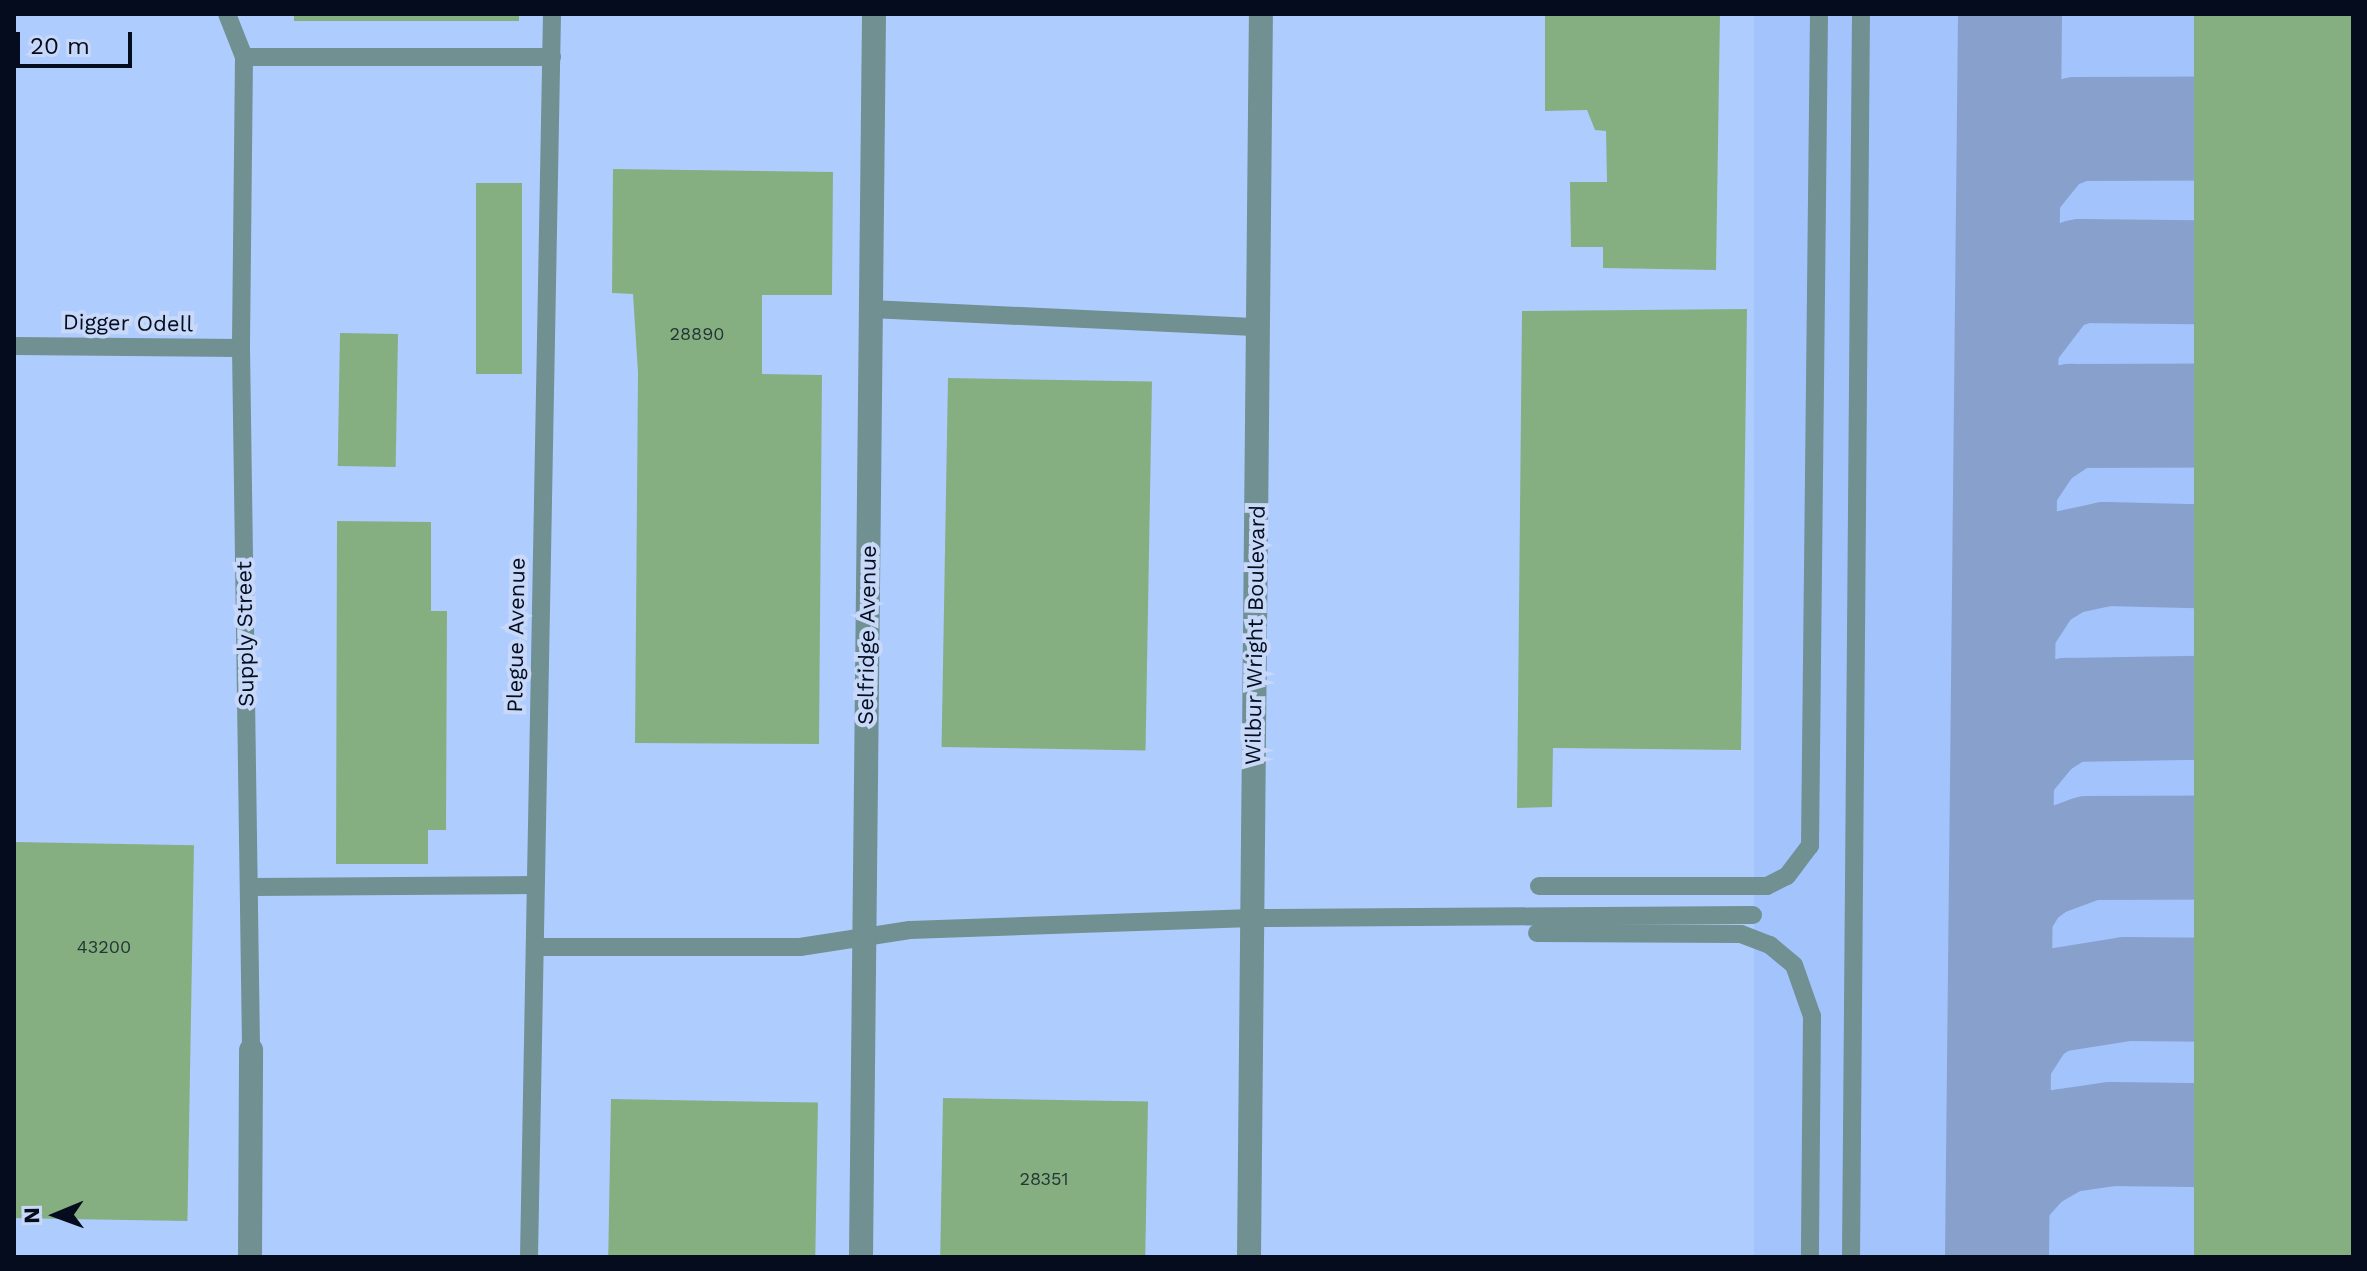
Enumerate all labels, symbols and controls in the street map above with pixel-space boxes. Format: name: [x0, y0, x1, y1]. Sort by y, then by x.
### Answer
scale bar: [20, 16, 136, 66]
text: 20 m: [30, 32, 90, 60]
street label: Digger Odell: [62, 309, 194, 337]
house number: 28890: [670, 323, 724, 345]
street label: Wilbur Wright Boulevard: [1240, 504, 1270, 766]
street label: Selfridge Avenue: [852, 545, 882, 725]
street label: Plegue Avenue: [501, 557, 531, 713]
street label: Supply Street: [231, 561, 259, 707]
house number: 43200: [77, 936, 131, 958]
house number: 28351: [1019, 1168, 1069, 1190]
north arrow: [16, 1175, 96, 1255]
text: N: [19, 1207, 44, 1224]

